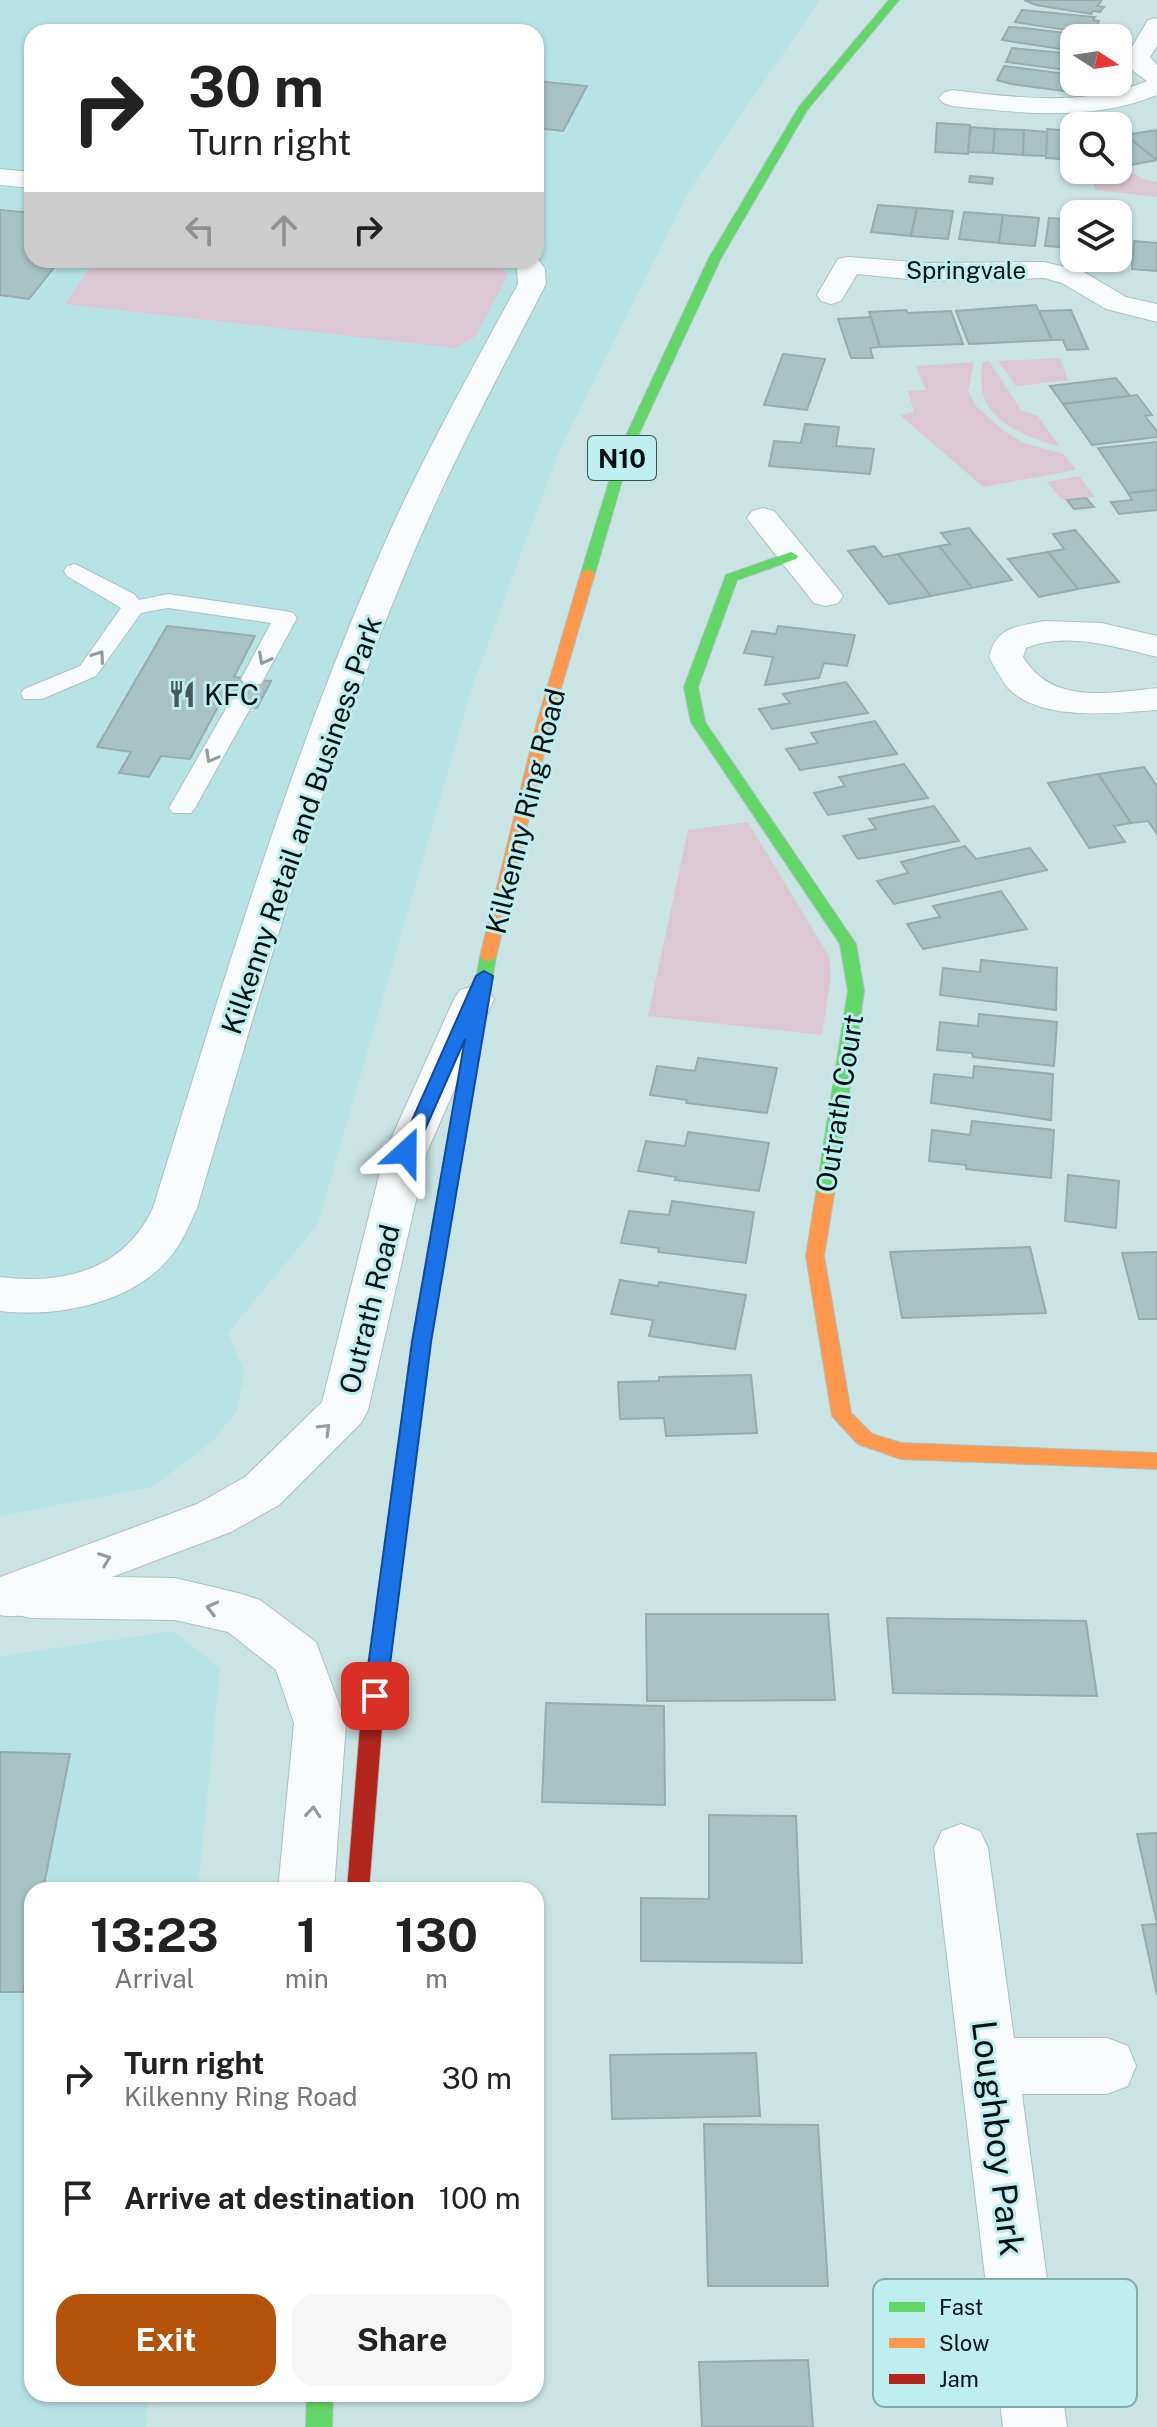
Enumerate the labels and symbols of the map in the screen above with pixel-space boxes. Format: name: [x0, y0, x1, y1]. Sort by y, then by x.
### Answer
north arrow: [1060, 24, 1132, 96]
street label: Springvale: [906, 256, 1026, 284]
road number: N10: [588, 436, 656, 480]
street label: Kilkenny Retail and Business Park: [214, 612, 388, 1038]
one-way arrow: [89, 651, 103, 665]
one-way arrow: [258, 651, 273, 666]
place label: KFC: [204, 678, 259, 711]
restaurant icon: KFC: [167, 679, 197, 709]
street label: Kilkenny Ring Road: [479, 685, 571, 937]
one-way arrow: [205, 748, 221, 762]
street label: Outrath Court: [809, 1012, 869, 1194]
position arrow: [364, 1110, 448, 1194]
street label: Outrath Road: [332, 1221, 406, 1397]
one-way arrow: [316, 1424, 330, 1438]
one-way arrow: [97, 1552, 111, 1569]
one-way arrow: [206, 1600, 220, 1617]
pin: [341, 1662, 409, 1730]
one-way arrow: [304, 1805, 321, 1818]
street label: Loughboy Park: [964, 2018, 1032, 2258]
legend: [873, 2279, 1137, 2407]
text: Fast: [939, 2294, 983, 2320]
text: Slow: [939, 2330, 989, 2356]
text: Jam: [939, 2366, 979, 2392]

